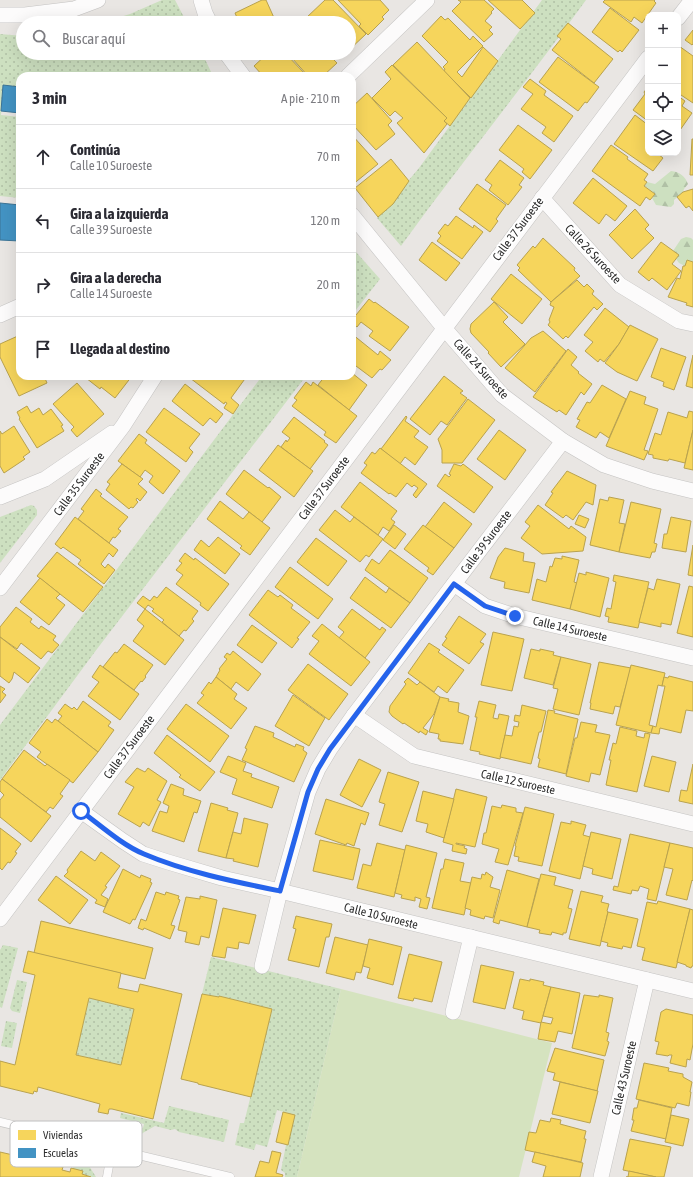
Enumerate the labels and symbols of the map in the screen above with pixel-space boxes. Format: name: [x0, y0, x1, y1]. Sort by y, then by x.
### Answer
street label: Calle 37 Suroeste: [490, 195, 546, 263]
street label: Calle 26 Suroeste: [562, 222, 624, 286]
street label: Calle 24 Suroeste: [450, 336, 512, 402]
street label: Calle 35 Suroeste: [51, 450, 107, 518]
street label: Calle 37 Suroeste: [296, 454, 352, 522]
street label: Calle 39 Suroeste: [458, 508, 514, 576]
route end: [506, 607, 524, 625]
street label: Calle 14 Suroeste: [532, 614, 608, 644]
street label: Calle 37 Suroeste: [101, 713, 157, 781]
street label: Calle 12 Suroeste: [480, 767, 556, 797]
route start: [72, 802, 90, 820]
street label: Calle 10 Suroeste: [343, 900, 419, 932]
street label: Calle 43 Suroeste: [609, 1040, 639, 1116]
legend: [10, 1121, 142, 1167]
text: Viviendas: [43, 1129, 83, 1141]
text: Escuelas: [43, 1147, 78, 1159]

